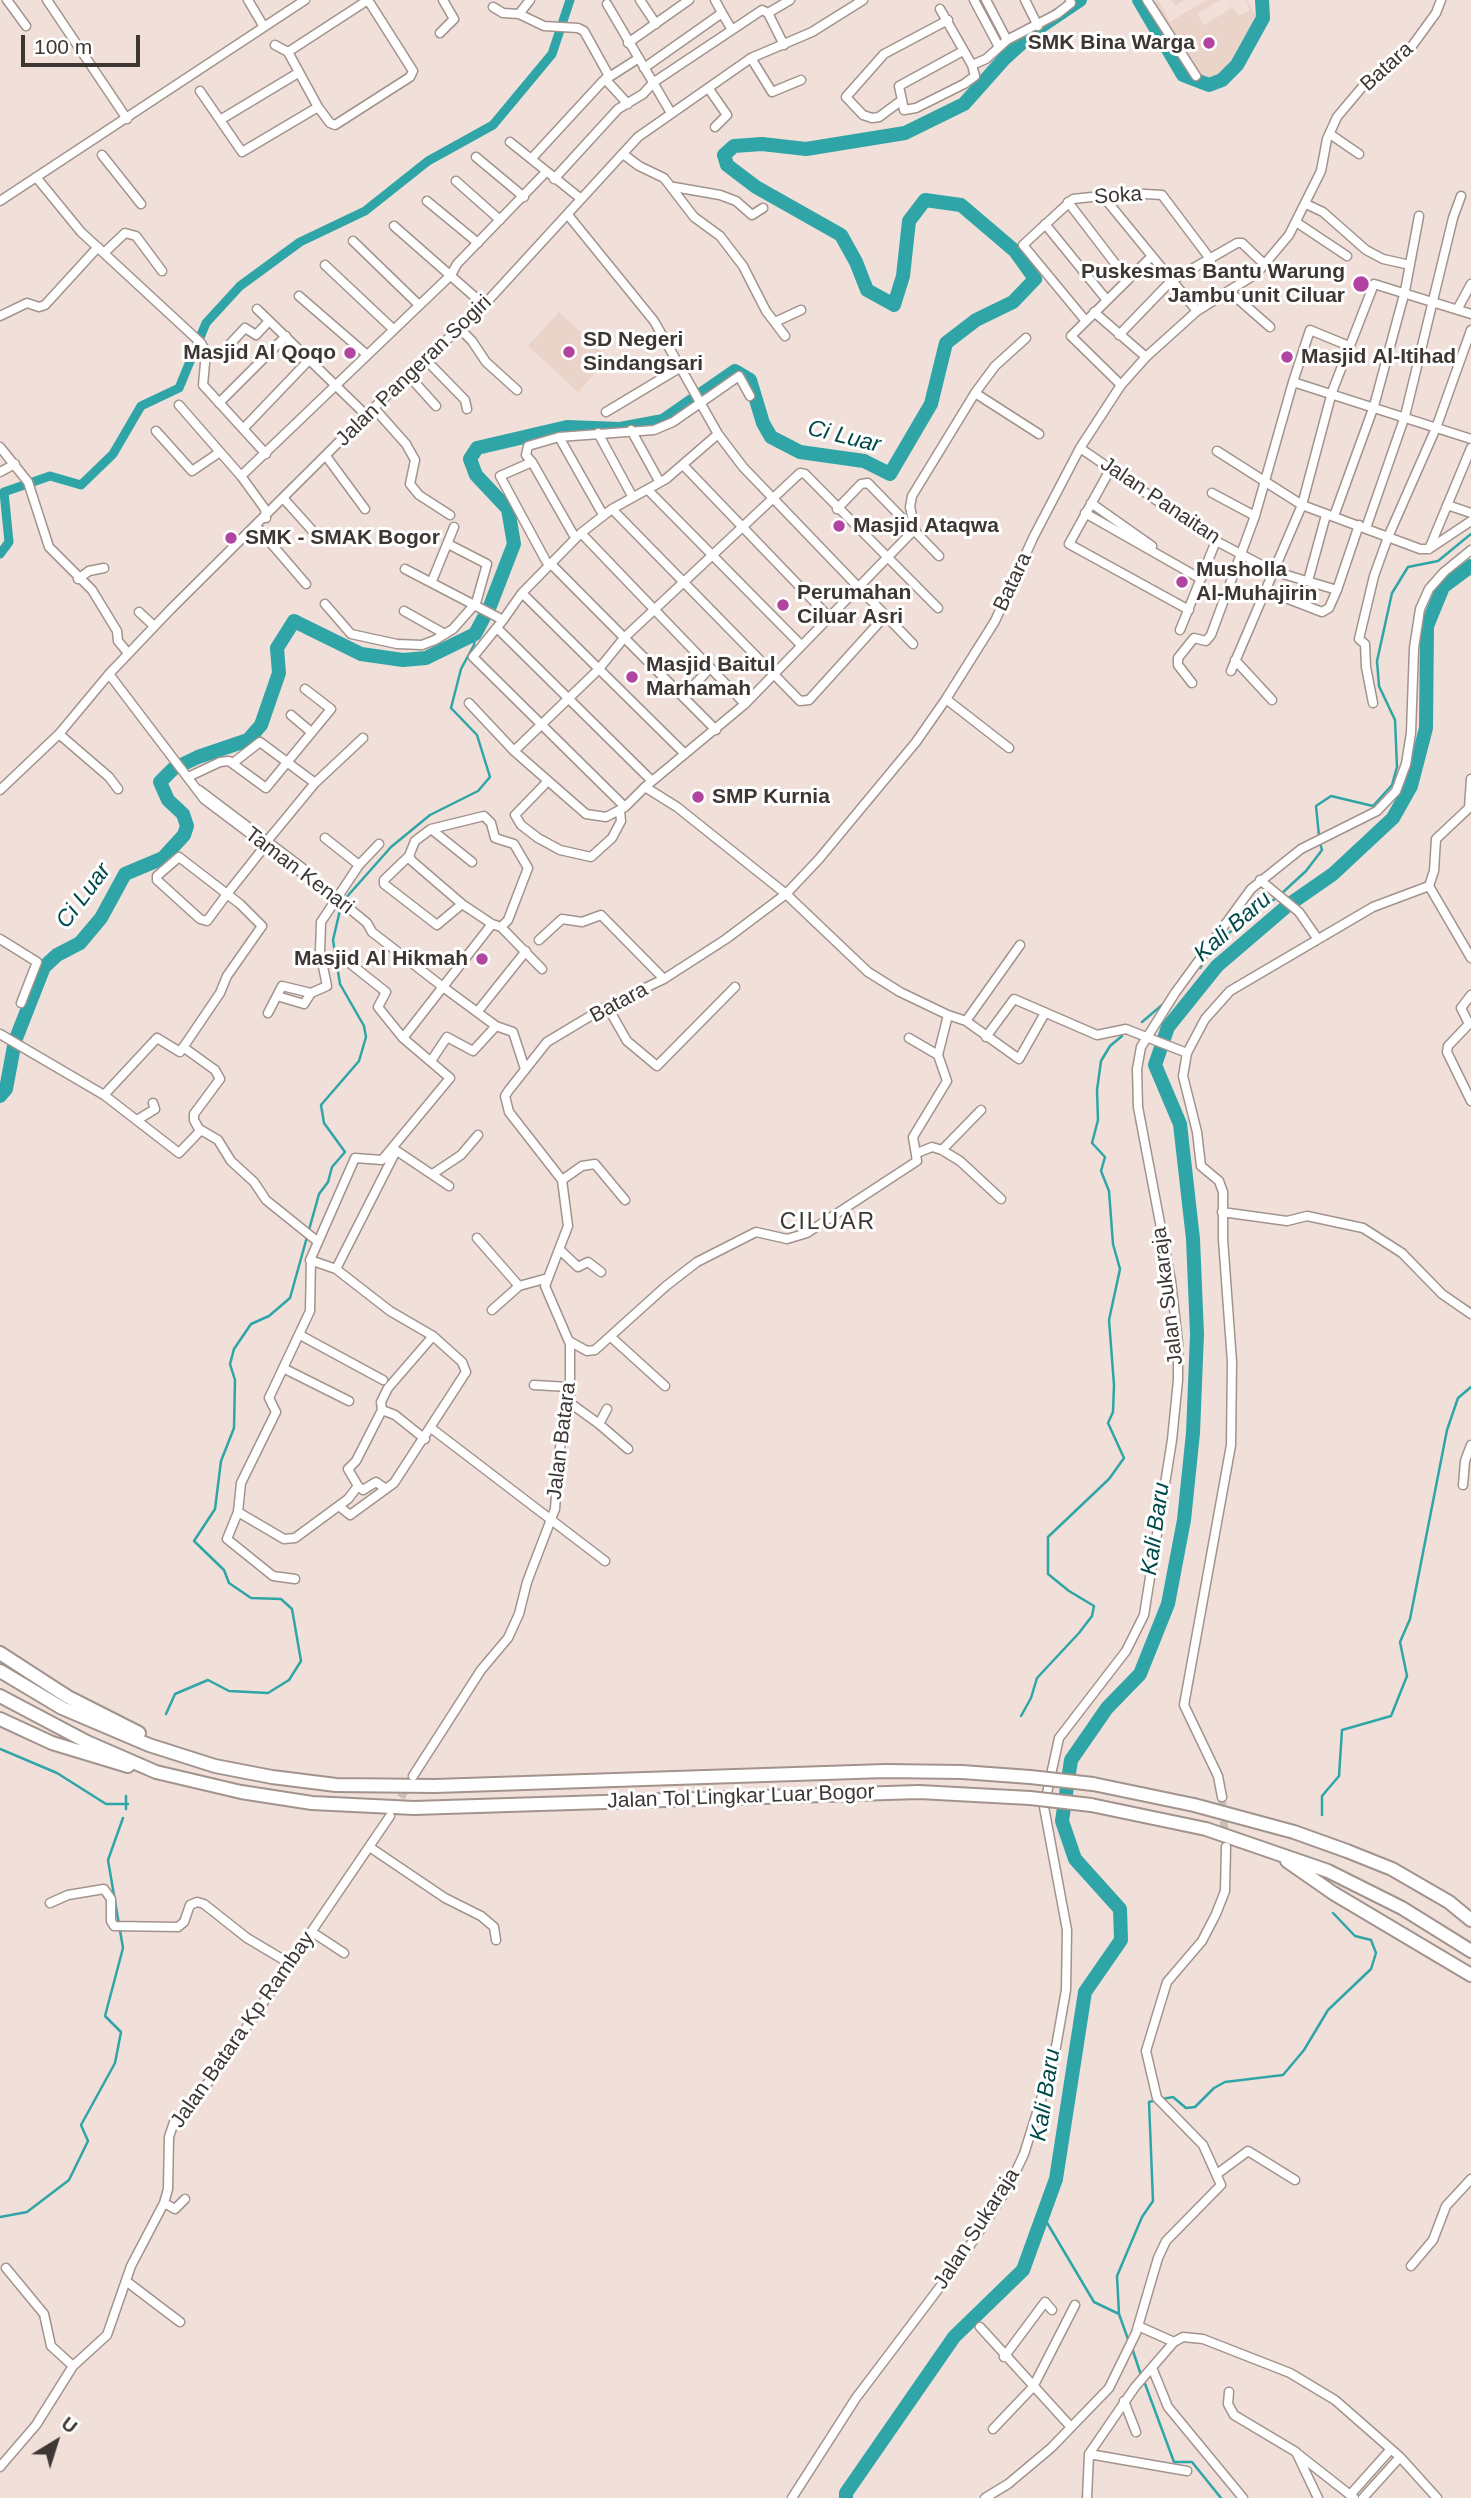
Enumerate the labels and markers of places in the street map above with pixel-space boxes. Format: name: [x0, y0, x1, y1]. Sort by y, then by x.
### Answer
place label: SMK Bina Warga: [1028, 30, 1195, 56]
marker: SMK Bina Warga: [1201, 35, 1217, 51]
place label: Puskesmas Bantu Warung Jambu unit Ciluar: [1081, 259, 1345, 309]
marker: Puskesmas Bantu Warung Jambu unit Ciluar: [1351, 274, 1371, 294]
place label: SD Negeri Sindangsari: [583, 327, 703, 377]
place label: Masjid Al Qoqo: [183, 340, 336, 366]
marker: SD Negeri Sindangsari: [561, 344, 577, 360]
place label: Masjid Al-Itihad: [1301, 344, 1456, 370]
marker: Masjid Al Qoqo: [342, 345, 358, 361]
marker: Masjid Al-Itihad: [1279, 349, 1295, 365]
place label: Masjid Ataqwa: [853, 513, 999, 539]
marker: Masjid Ataqwa: [831, 518, 847, 534]
place label: SMK - SMAK Bogor: [245, 525, 440, 551]
marker: SMK - SMAK Bogor: [223, 530, 239, 546]
place label: Musholla Al-Muhajirin: [1196, 557, 1317, 607]
marker: Musholla Al-Muhajirin: [1174, 574, 1190, 590]
place label: Perumahan Ciluar Asri: [797, 580, 911, 630]
marker: Perumahan Ciluar Asri: [775, 597, 791, 613]
place label: Masjid Baitul Marhamah: [646, 652, 776, 702]
marker: Masjid Baitul Marhamah: [624, 669, 640, 685]
place label: SMP Kurnia: [712, 784, 830, 810]
marker: SMP Kurnia: [690, 789, 706, 805]
place label: Masjid Al Hikmah: [294, 946, 468, 972]
marker: Masjid Al Hikmah: [474, 951, 490, 967]

